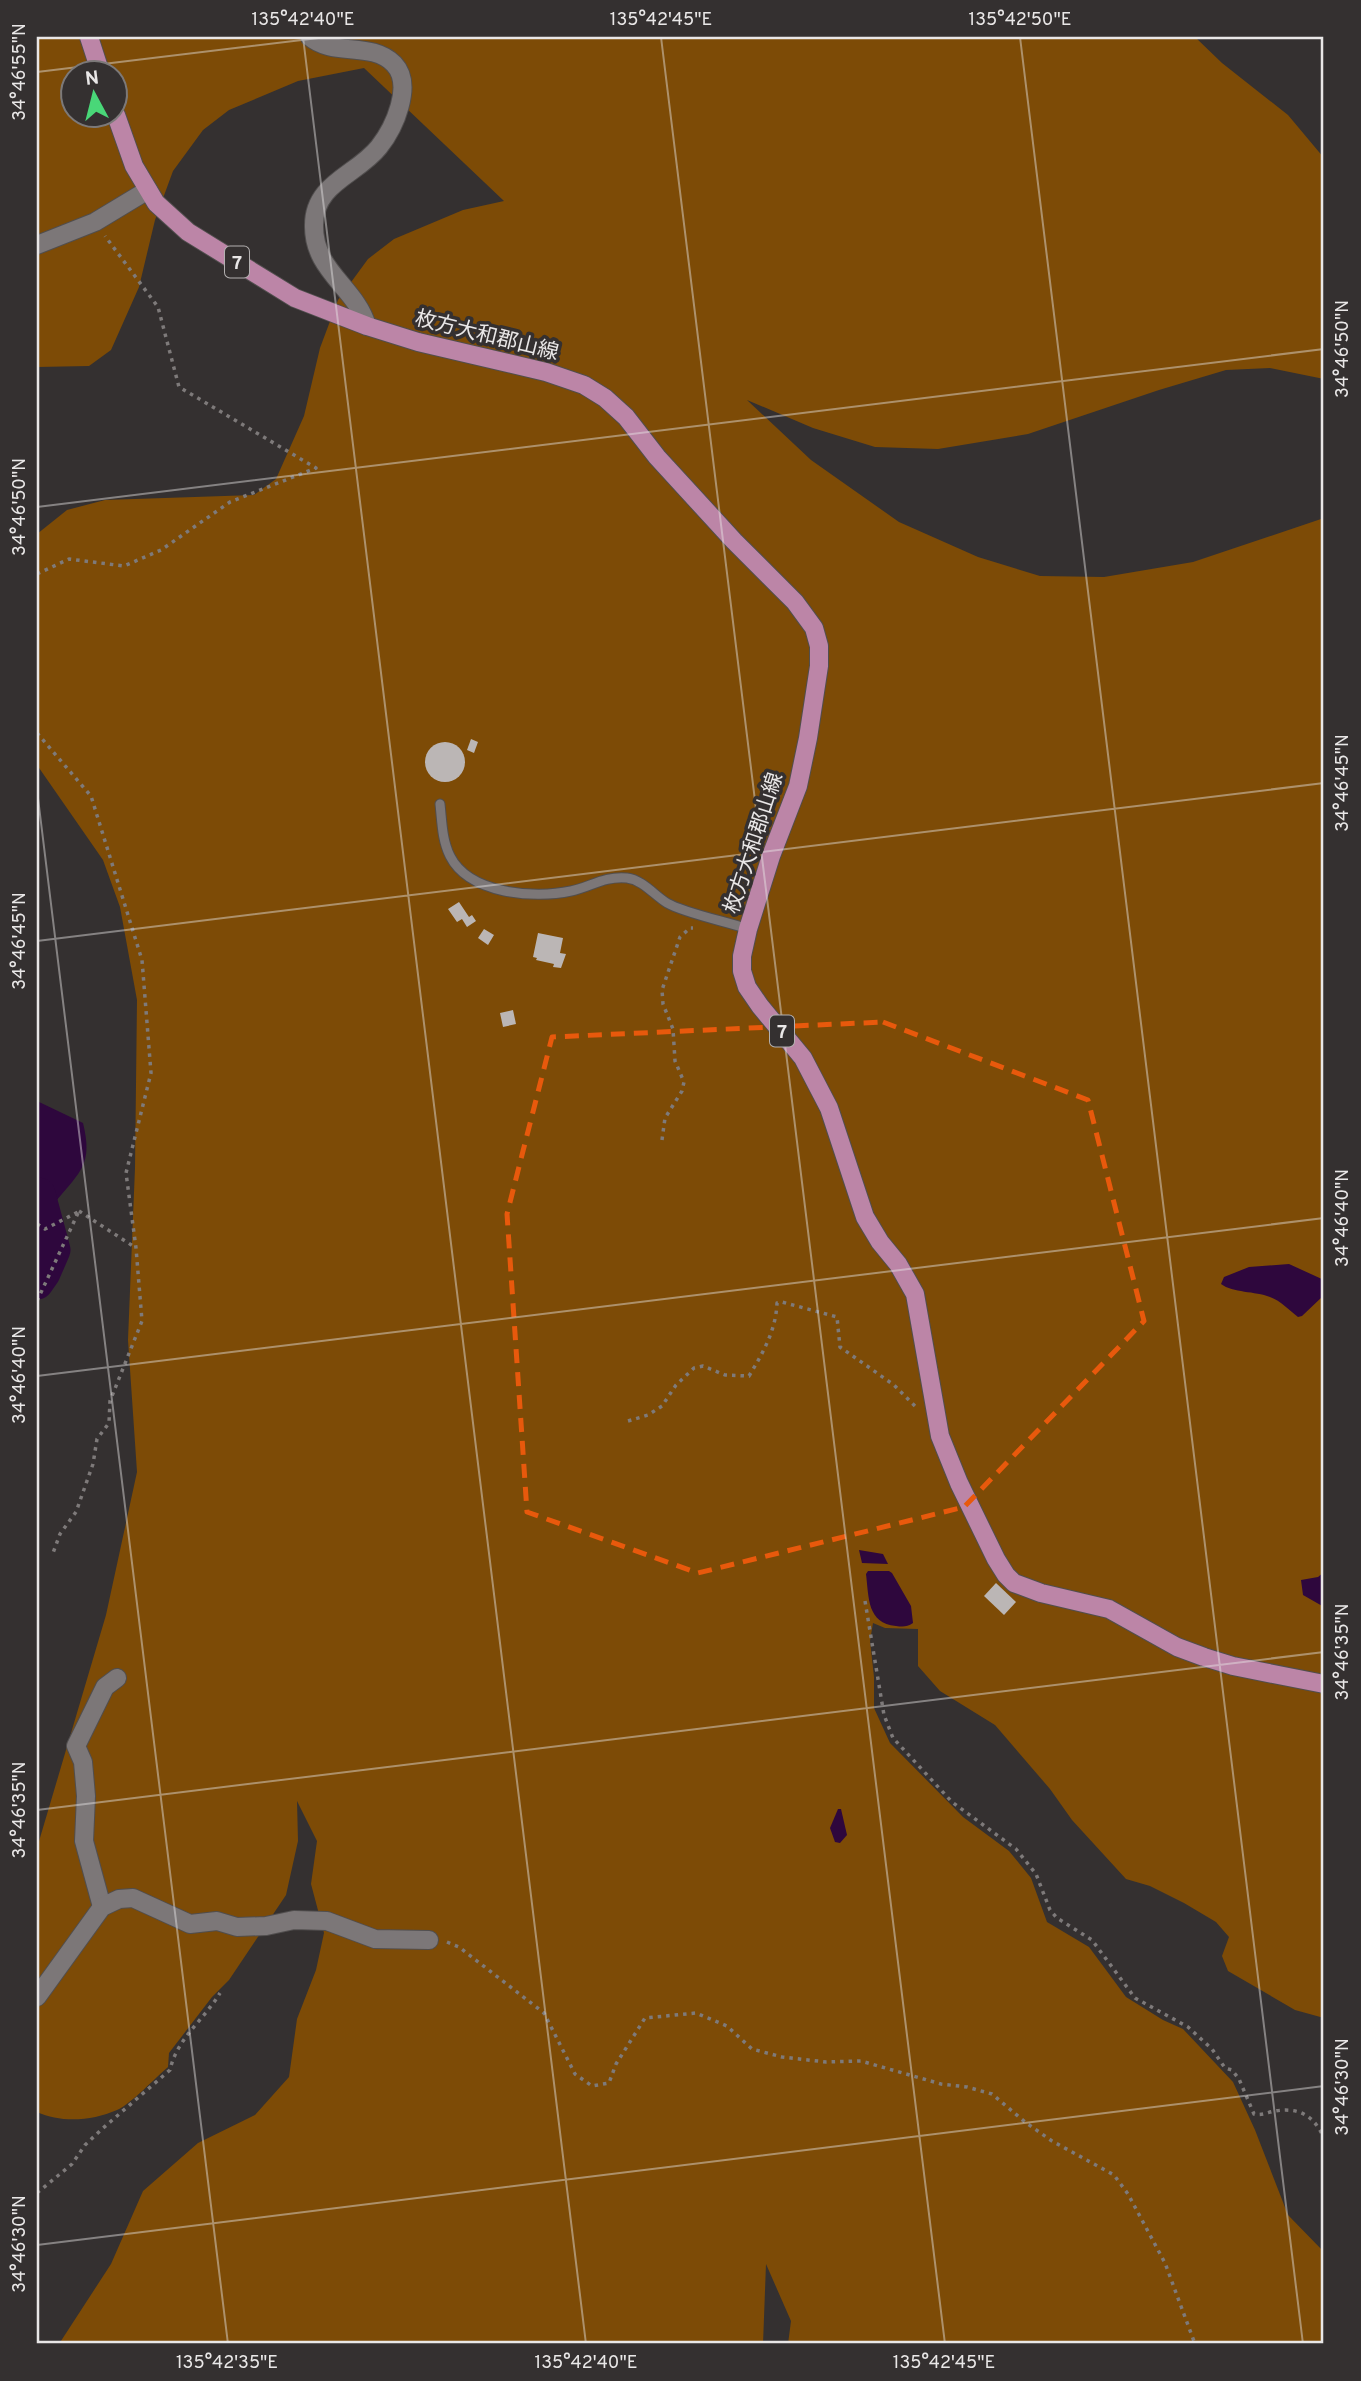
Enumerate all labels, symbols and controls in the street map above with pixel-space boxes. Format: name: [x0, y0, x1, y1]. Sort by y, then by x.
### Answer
text: 135°42'40"E: [252, 9, 354, 32]
text: 135°42'45"E: [610, 9, 712, 32]
text: 135°42'50"E: [969, 9, 1071, 32]
text: 34°46'55"N: [9, 23, 32, 121]
north arrow: [60, 60, 130, 130]
text: N: [84, 66, 100, 92]
road number: 7: [225, 246, 249, 278]
text: 34°46'50"N: [1332, 300, 1355, 398]
street label: 枚方大和郡山線: [412, 306, 561, 367]
text: 34°46'50"N: [9, 458, 32, 556]
text: 34°46'45"N: [1332, 734, 1355, 832]
street label: 枚方大和郡山線: [719, 769, 790, 918]
text: 34°46'45"N: [9, 892, 32, 990]
road number: 7: [770, 1015, 794, 1046]
text: 34°46'40"N: [1332, 1169, 1355, 1267]
text: 34°46'40"N: [9, 1326, 32, 1424]
text: 34°46'35"N: [1332, 1603, 1355, 1701]
text: 34°46'35"N: [9, 1761, 32, 1859]
text: 34°46'30"N: [1332, 2038, 1355, 2136]
text: 34°46'30"N: [9, 2195, 32, 2293]
text: 135°42'35"E: [176, 2352, 278, 2375]
text: 135°42'40"E: [535, 2352, 637, 2375]
text: 135°42'45"E: [893, 2352, 995, 2375]

